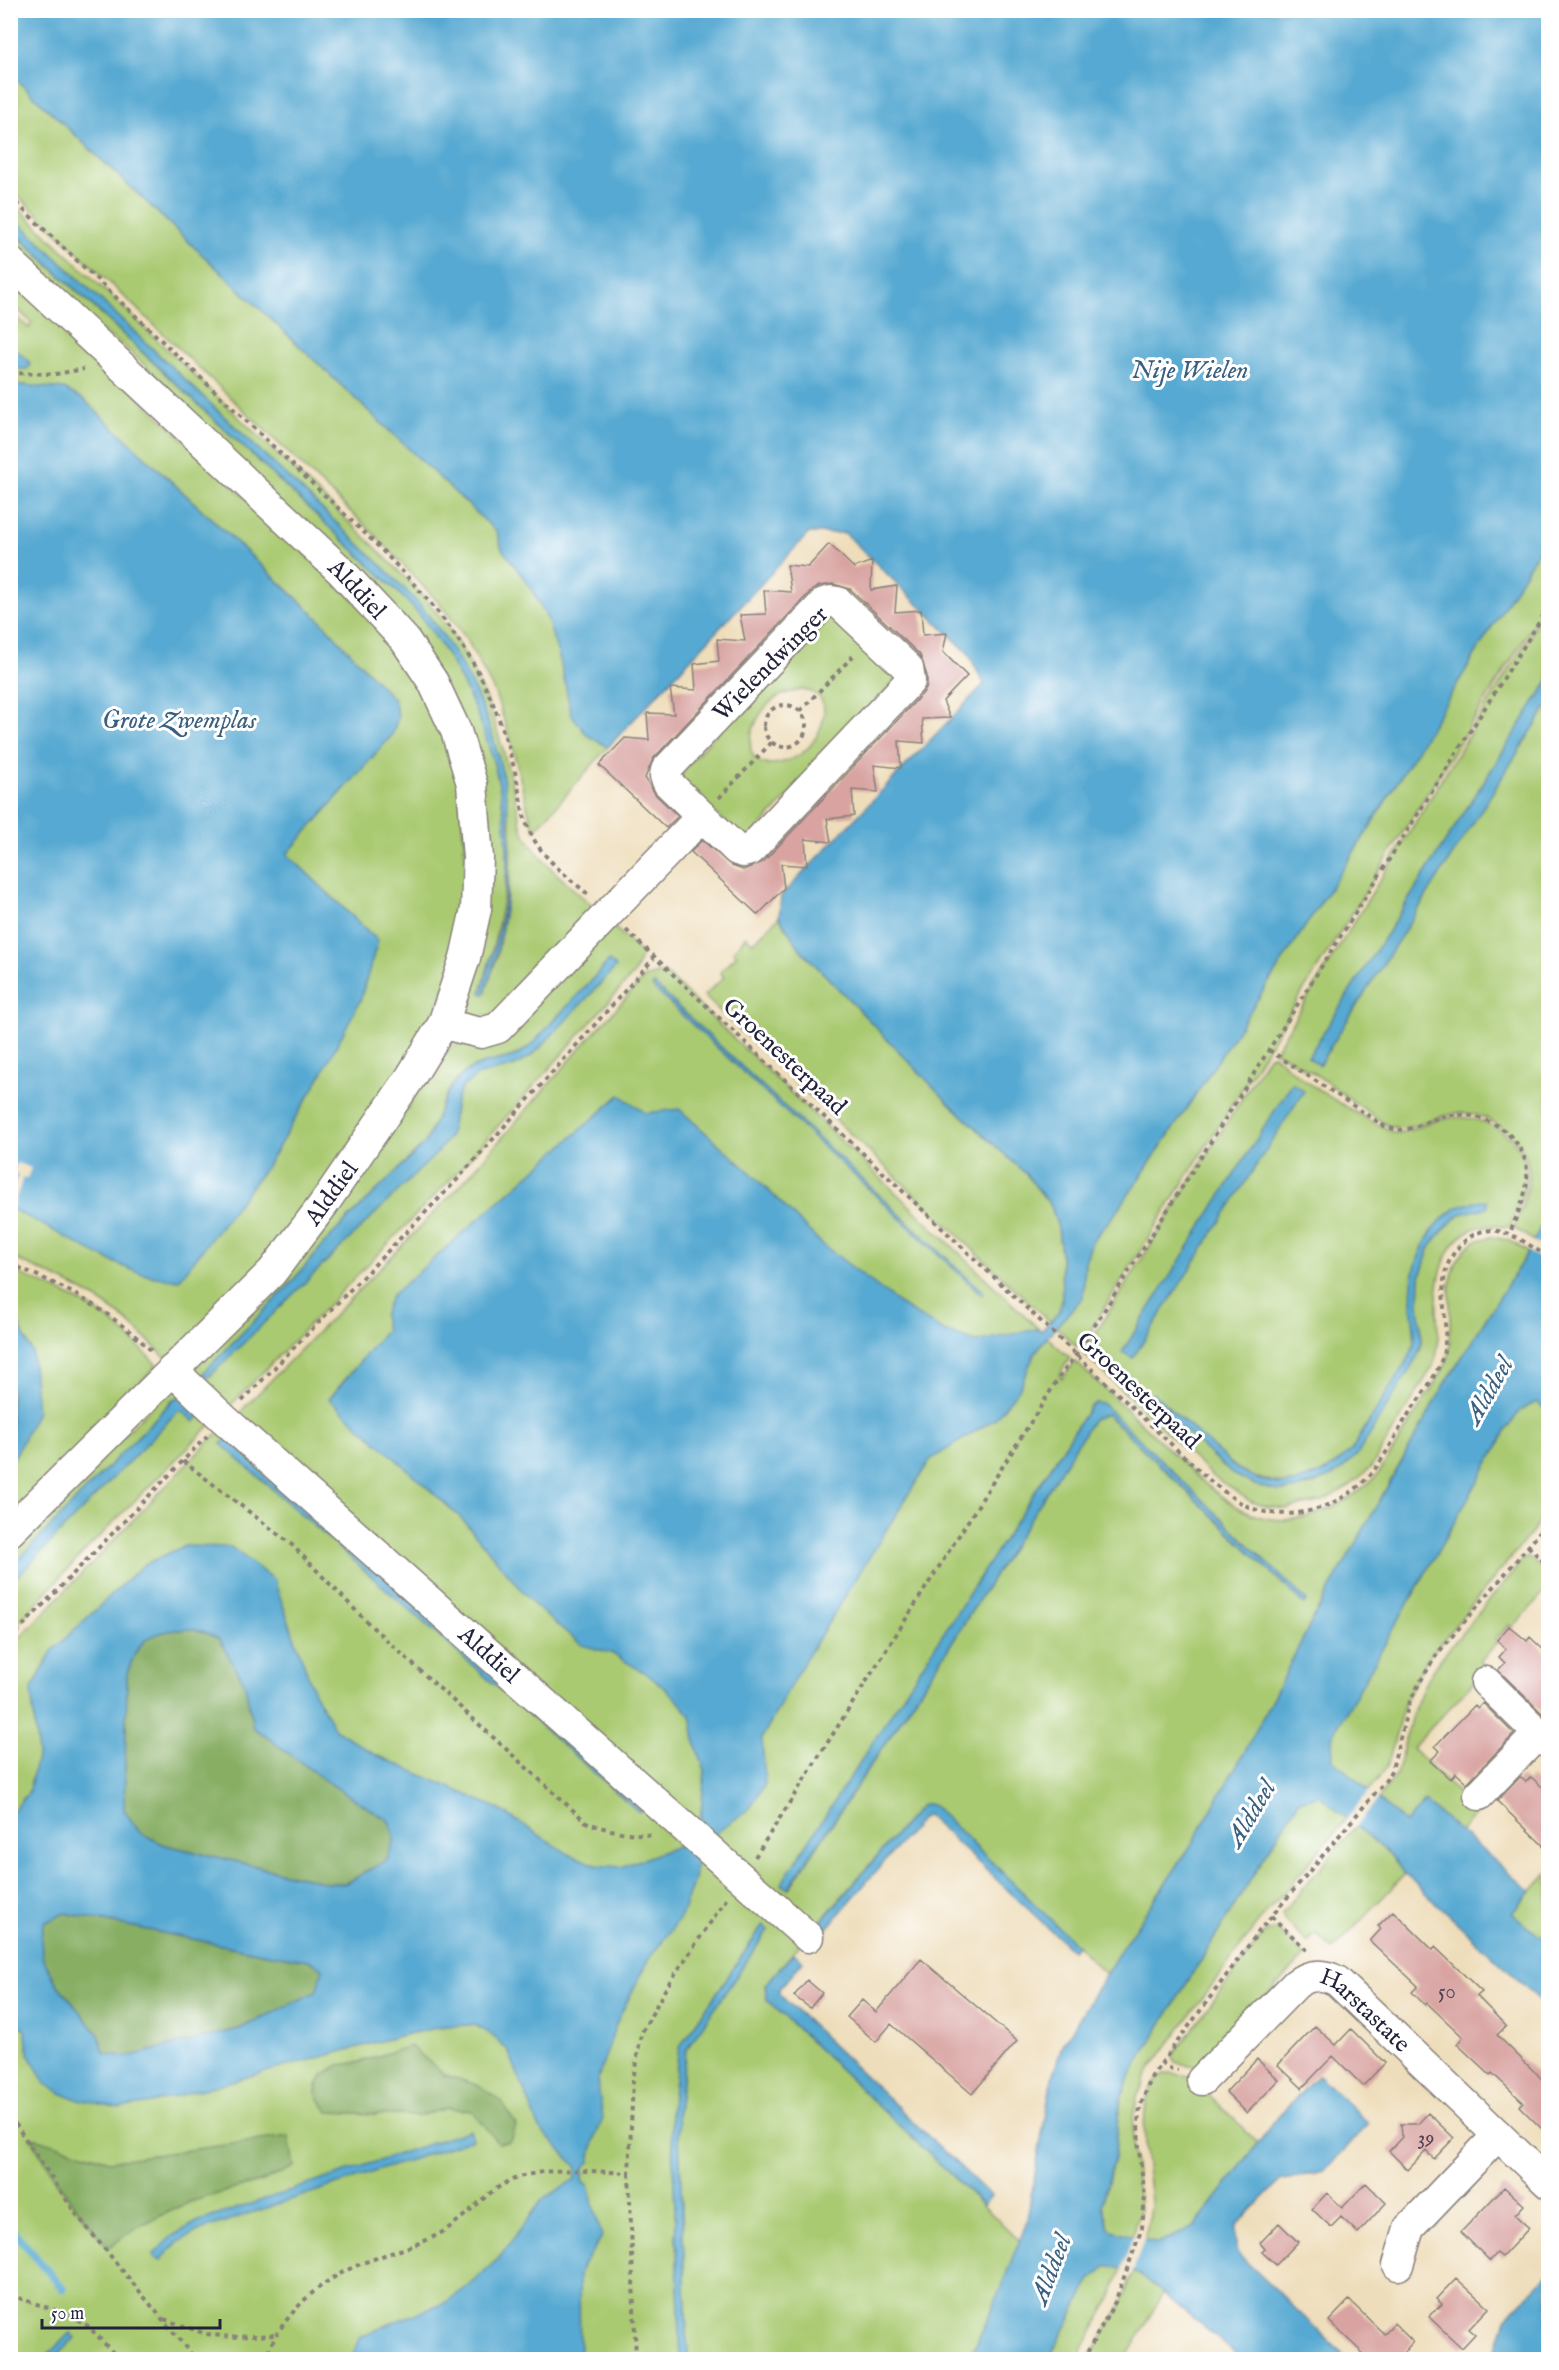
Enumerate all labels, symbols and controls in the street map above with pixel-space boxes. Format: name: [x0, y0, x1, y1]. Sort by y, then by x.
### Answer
water label: Nije Wielen: [1131, 354, 1249, 387]
street label: Alddiel: [320, 552, 393, 627]
street label: Wielendwinger: [707, 600, 835, 728]
water label: Grote Zwemplas: [102, 704, 257, 738]
street label: Groenesterpaad: [715, 992, 853, 1123]
street label: Alddiel: [298, 1155, 366, 1233]
street label: Groenesterpaad: [1069, 1326, 1207, 1457]
water label: Alddeel: [1456, 1350, 1523, 1433]
street label: Alddiel: [450, 1619, 526, 1691]
water label: Alddeel: [1217, 1773, 1285, 1856]
street label: Harstastate: [1315, 1961, 1416, 2060]
house number: 50: [1438, 1979, 1456, 2006]
house number: 39: [1417, 2125, 1435, 2152]
water label: Alddeel: [1022, 2228, 1080, 2312]
scale bar: [42, 2292, 220, 2330]
text: 50 m: [51, 2303, 84, 2326]

